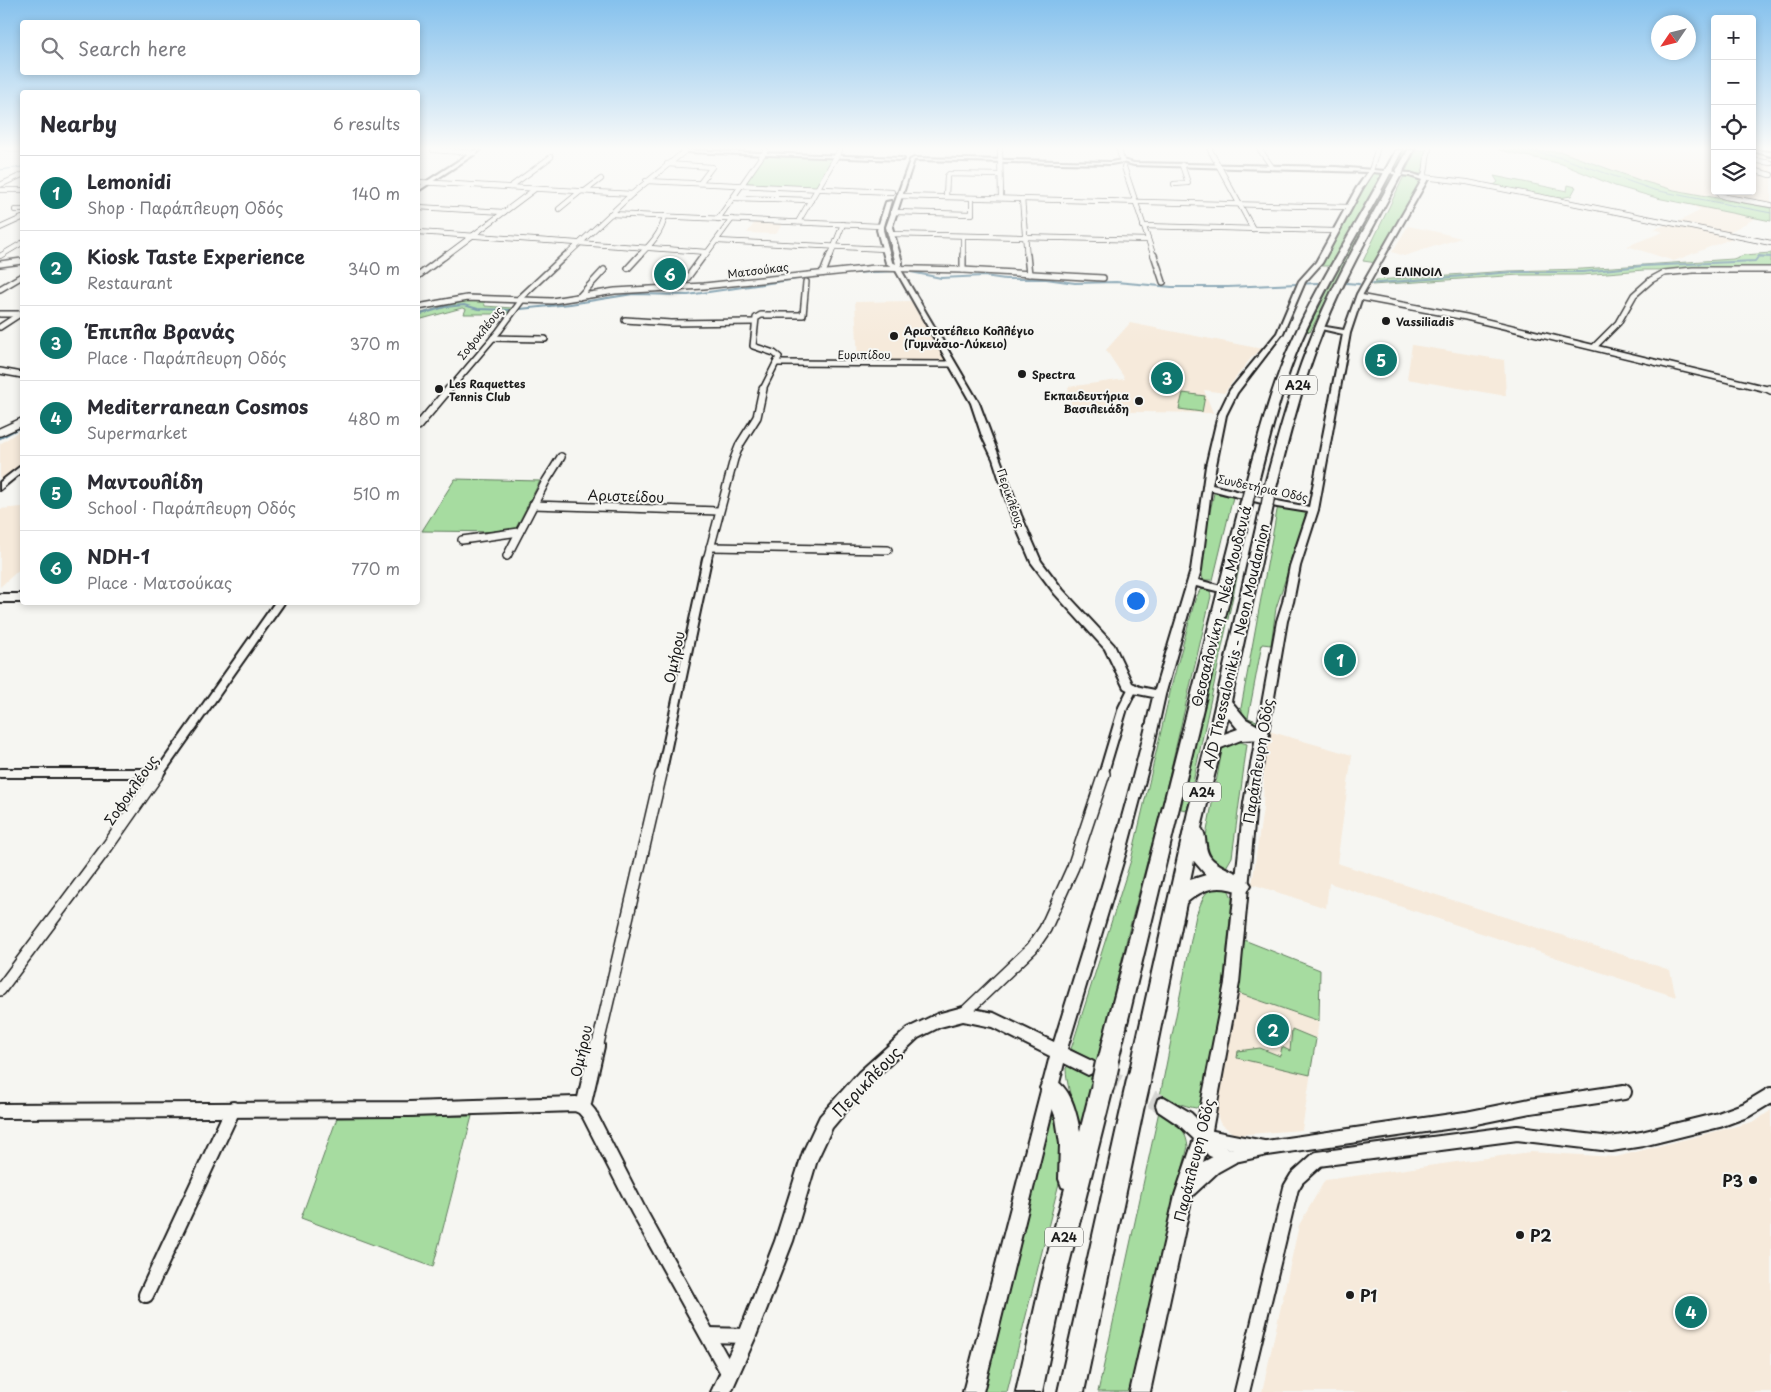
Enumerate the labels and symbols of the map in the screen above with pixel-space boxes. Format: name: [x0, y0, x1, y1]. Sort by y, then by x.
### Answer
north arrow: [1651, 15, 1696, 60]
pin: 6: [654, 255, 686, 293]
street label: Ματσούκας: [726, 258, 790, 282]
place label: ΕΛΙΝΟΙΛ: [1395, 263, 1442, 280]
marker: ΕΛΙΝΟΙΛ: [1379, 265, 1391, 277]
street label: Σοφοκλέους: [453, 302, 507, 363]
place label: Vassiliadis: [1396, 313, 1454, 330]
marker: Vassiliadis: [1380, 315, 1392, 327]
place label: Αριστοτέλειο Κολλέγιο (Γυμνάσιο-Λύκειο): [904, 322, 1034, 352]
marker: Αριστοτέλειο Κολλέγιο (Γυμνάσιο-Λύκειο): [888, 330, 900, 342]
pin: 5: [1365, 341, 1397, 379]
street label: Ευριπίδου: [837, 346, 891, 363]
pin: 3: [1151, 359, 1183, 397]
place label: Spectra: [1032, 366, 1076, 383]
marker: Spectra: [1016, 368, 1028, 380]
place label: Les Raquettes Tennis Club: [449, 375, 526, 405]
road number: Α24: [1279, 376, 1317, 394]
marker: Les Raquettes Tennis Club: [433, 383, 445, 395]
place label: Εκπαιδευτήρια Βασιλειάδη: [1044, 387, 1129, 417]
marker: Εκπαιδευτήρια Βασιλειάδη: [1133, 395, 1145, 407]
street label: Περικλέους: [993, 466, 1029, 530]
street label: Συνδετήρια Οδός: [1216, 470, 1310, 506]
street label: Αριστείδου: [587, 484, 665, 508]
street label: Θεσσαλονίκη - Νέα Μουδανιά: [1186, 503, 1256, 709]
street label: A/D Thessalonikis - Neon Moudanion: [1198, 521, 1274, 771]
your location: [1123, 588, 1149, 614]
street label: Ομήρου: [658, 629, 690, 685]
pin: 1: [1324, 641, 1356, 679]
street label: Παράπλευρη Οδός: [1238, 697, 1278, 825]
street label: Σοφοκλέους: [99, 751, 163, 829]
road number: Α24: [1183, 782, 1221, 802]
pin: 2: [1257, 1011, 1289, 1049]
street label: Ομήρου: [565, 1023, 597, 1079]
street label: Περικλέους: [826, 1040, 906, 1122]
street label: Παράπλευρη Οδός: [1169, 1096, 1219, 1224]
place label: P3: [1722, 1168, 1743, 1192]
marker: P3: [1747, 1174, 1759, 1186]
place label: P2: [1530, 1223, 1552, 1247]
road number: Α24: [1045, 1228, 1083, 1246]
marker: P2: [1514, 1229, 1526, 1241]
place label: P1: [1360, 1283, 1377, 1307]
marker: P1: [1344, 1289, 1356, 1301]
pin: 4: [1675, 1293, 1707, 1331]

